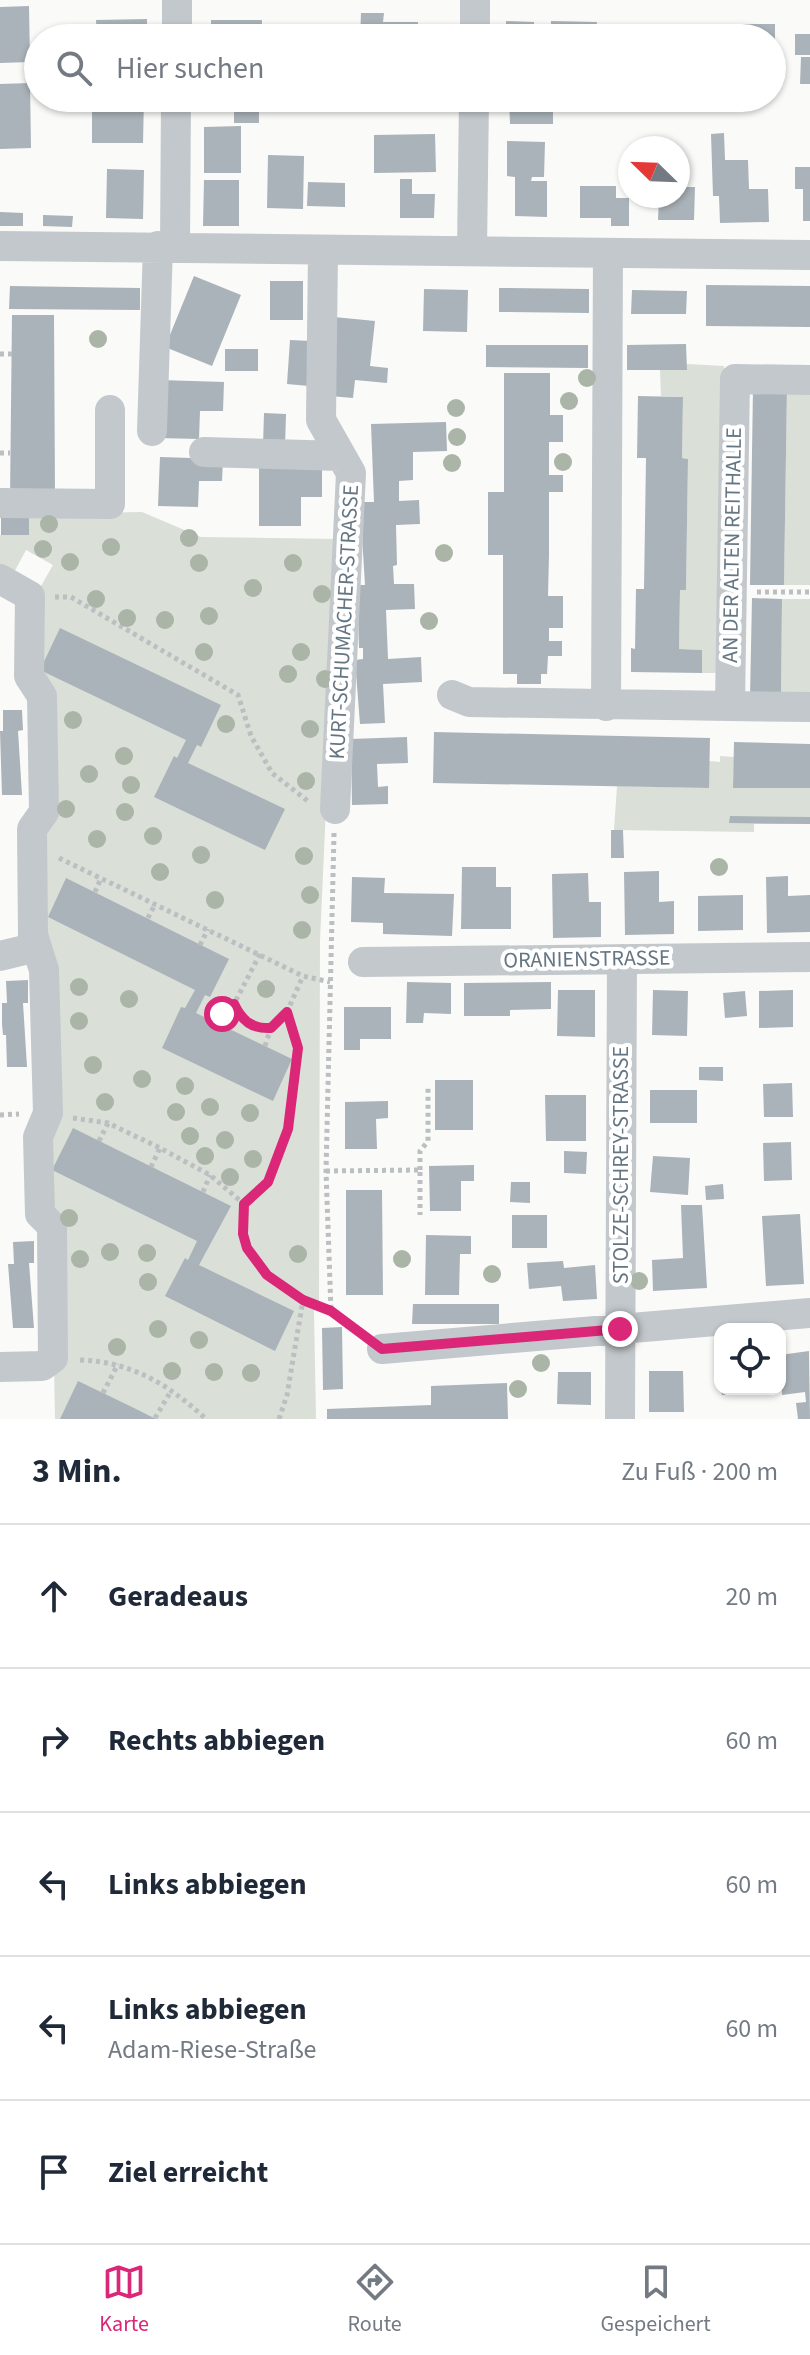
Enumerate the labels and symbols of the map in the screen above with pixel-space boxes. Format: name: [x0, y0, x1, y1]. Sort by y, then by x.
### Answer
north arrow: [618, 136, 690, 208]
street label: AN DER ALTEN REITHALLE: [714, 427, 750, 663]
street label: KURT-SCHUMACHER-STRASSE: [321, 484, 367, 760]
street label: ORANIENSTRASSE: [503, 942, 671, 976]
route start: [204, 996, 240, 1032]
street label: STOLZE-SCHREY-STRASSE: [605, 1046, 637, 1284]
route end: [602, 1311, 638, 1347]

